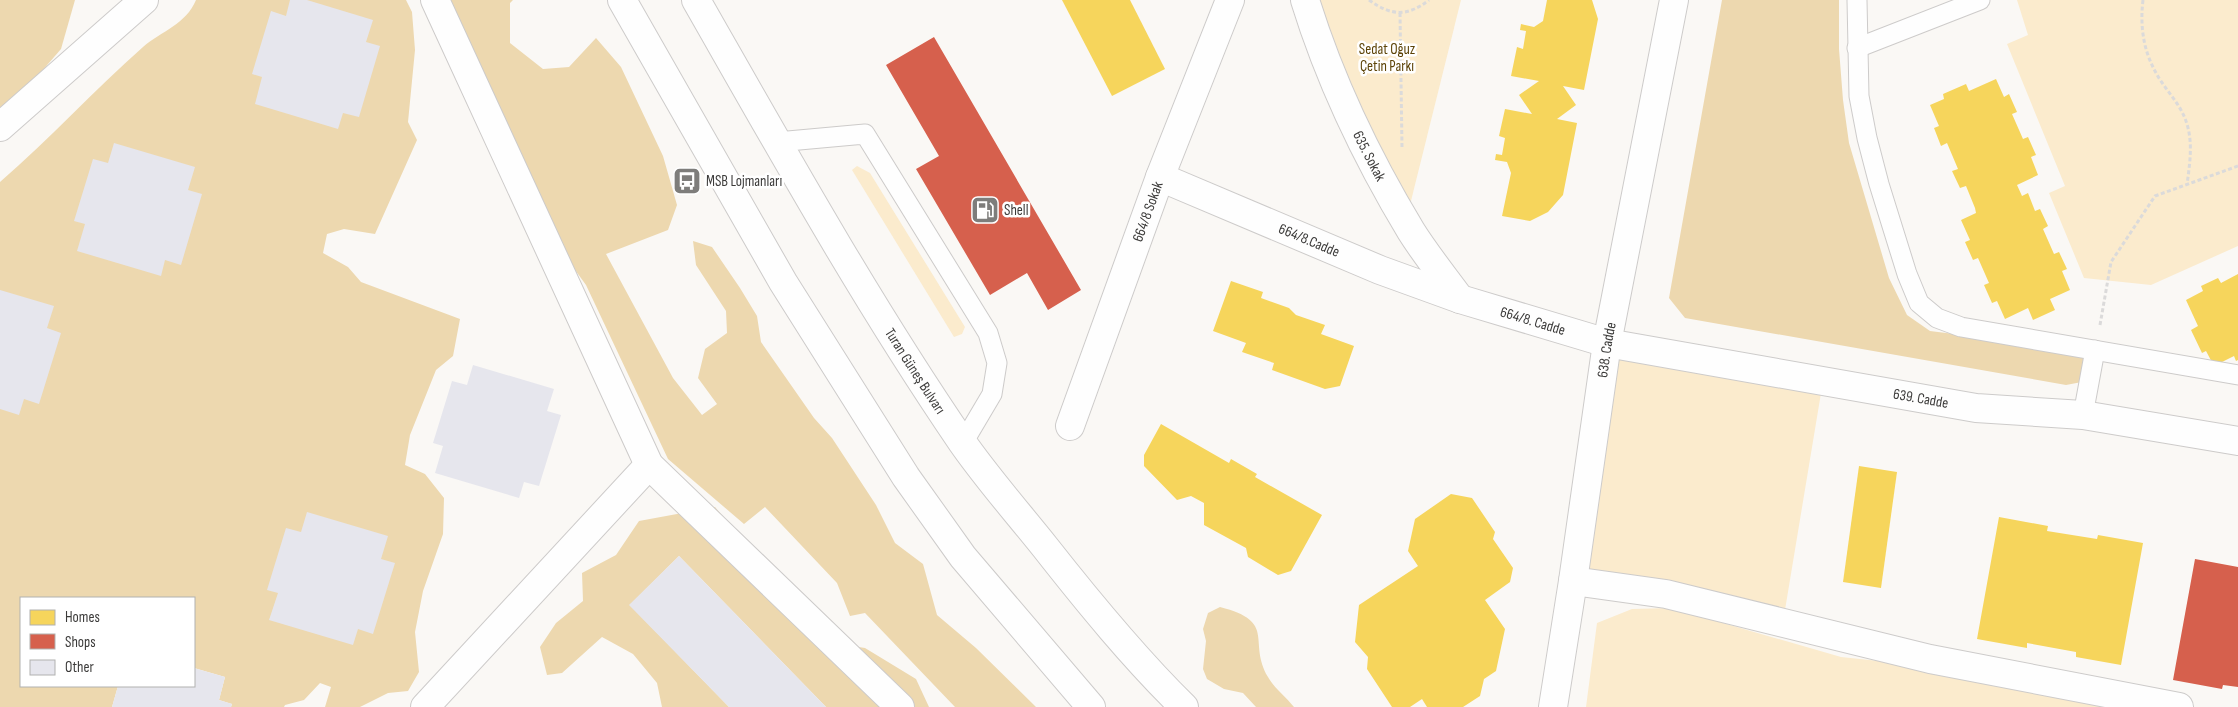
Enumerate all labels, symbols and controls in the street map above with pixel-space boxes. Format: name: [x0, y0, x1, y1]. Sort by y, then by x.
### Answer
park label: Sedat Oğuz Çetin Parkı: [1359, 40, 1416, 76]
street label: 635. Sokak: [1349, 128, 1390, 185]
bus stop icon: MSB Lojmanları: [672, 166, 702, 196]
place label: MSB Lojmanları: [706, 172, 782, 191]
street label: 664/8 Sokak: [1128, 179, 1167, 244]
fuel station icon: Shell: [970, 195, 1000, 225]
place label: Shell: [1004, 201, 1028, 220]
street label: 664/8.Cadde: [1276, 219, 1343, 261]
street label: 664/8. Cadde: [1498, 302, 1568, 340]
street label: 638. Cadde: [1593, 321, 1620, 379]
street label: Turan Güneş Bulvarı: [881, 325, 950, 417]
street label: 639. Cadde: [1892, 384, 1950, 412]
legend: [20, 597, 195, 687]
text: Homes: [65, 608, 100, 627]
text: Shops: [65, 633, 96, 652]
text: Other: [65, 658, 94, 677]

